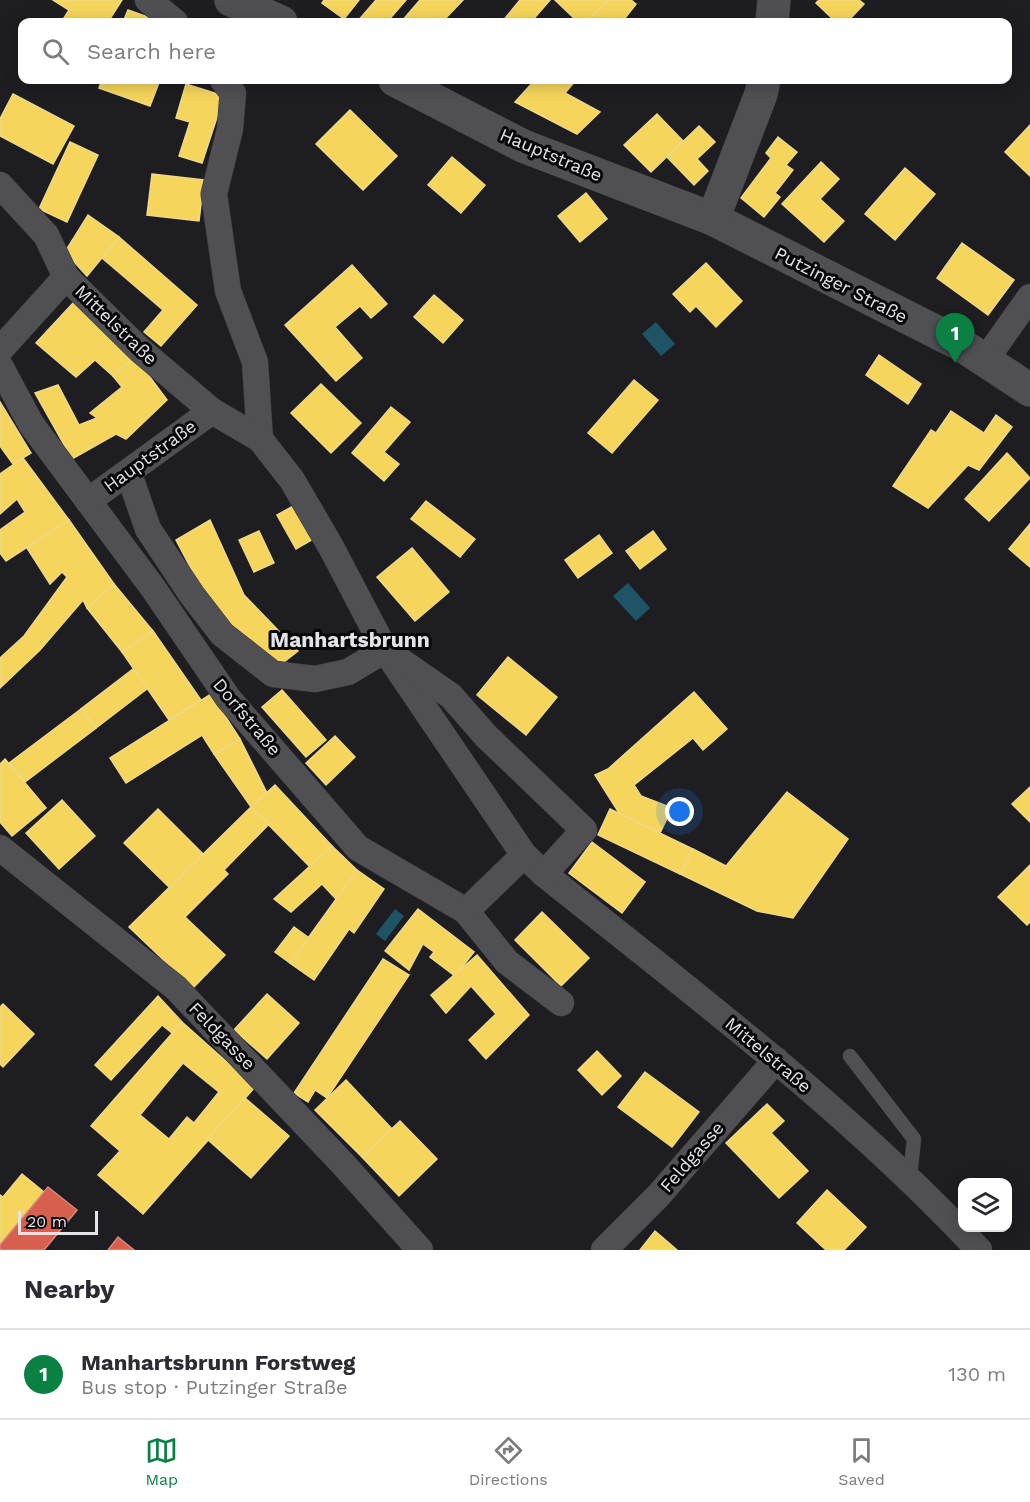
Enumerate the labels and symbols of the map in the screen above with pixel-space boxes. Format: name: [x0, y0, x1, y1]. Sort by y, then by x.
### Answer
street label: Hauptstraße: [497, 124, 605, 185]
street label: Putzinger Straße: [771, 242, 911, 327]
street label: Mittelstraße: [71, 280, 162, 369]
pin: 1: [936, 314, 974, 363]
street label: Hauptstraße: [99, 415, 200, 496]
district label: Manhartsbrunn: [270, 627, 430, 652]
street label: Dorfstraße: [209, 674, 286, 759]
your location: [665, 797, 694, 826]
street label: Feldgasse: [185, 997, 260, 1074]
street label: Mittelstraße: [721, 1013, 816, 1097]
street label: Feldgasse: [655, 1117, 728, 1196]
scale bar: [18, 1208, 98, 1236]

